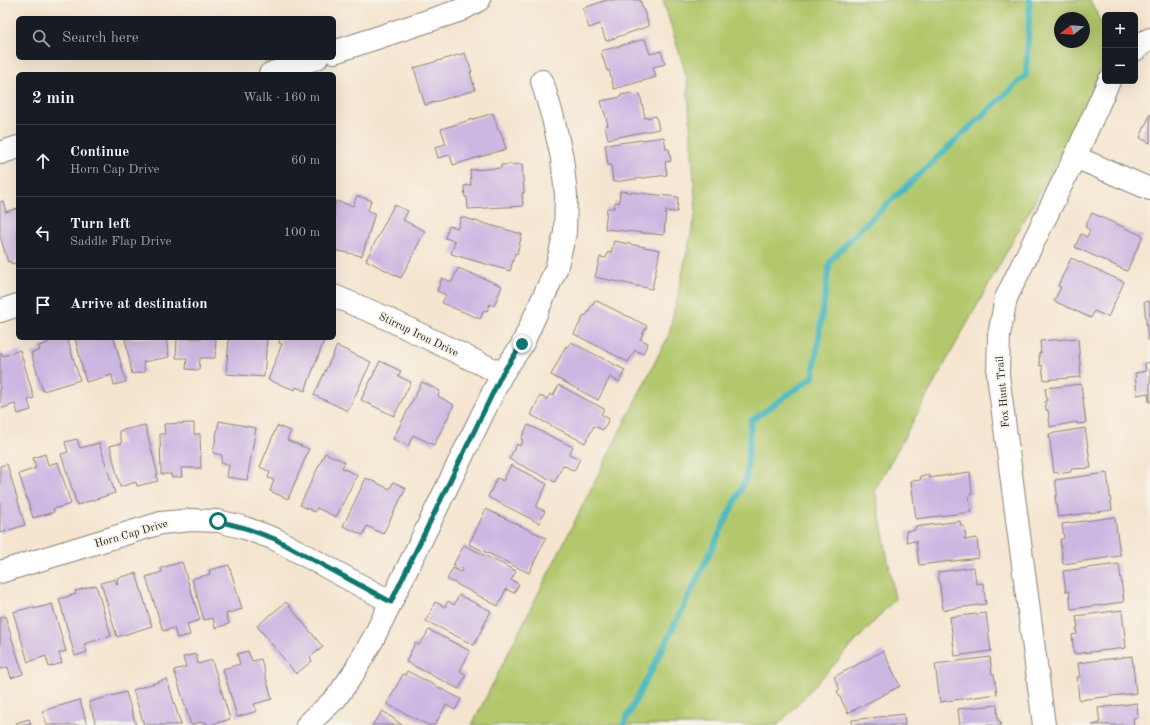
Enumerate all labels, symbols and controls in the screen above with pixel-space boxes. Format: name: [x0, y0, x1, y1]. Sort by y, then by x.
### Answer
north arrow: [1054, 12, 1090, 48]
map controls: [1102, 12, 1138, 84]
button: +: [1102, 12, 1138, 48]
search box: [16, 16, 336, 60]
icon: search: [30, 27, 52, 49]
text: Search here: [62, 31, 139, 46]
button: −: [1102, 48, 1138, 84]
text: 2 min: [32, 90, 75, 107]
text: Walk · 160 m: [243, 91, 320, 104]
text: Continue: [70, 145, 129, 160]
icon: ahead: [32, 150, 54, 172]
text: 60 m: [291, 154, 320, 167]
text: Horn Cap Drive: [70, 163, 159, 176]
text: Turn left: [70, 217, 130, 232]
icon: left: [32, 222, 54, 244]
text: 100 m: [283, 226, 320, 239]
text: Saddle Flap Drive: [70, 235, 172, 248]
icon: arrive: [32, 294, 54, 316]
text: Arrive at destination: [70, 297, 208, 312]
street label: Stirrup Iron Drive: [377, 311, 460, 359]
route end: [513, 335, 531, 353]
street label: Fox Hunt Trail: [995, 356, 1012, 428]
route start: [209, 512, 227, 530]
street label: Horn Cap Drive: [94, 519, 169, 550]

